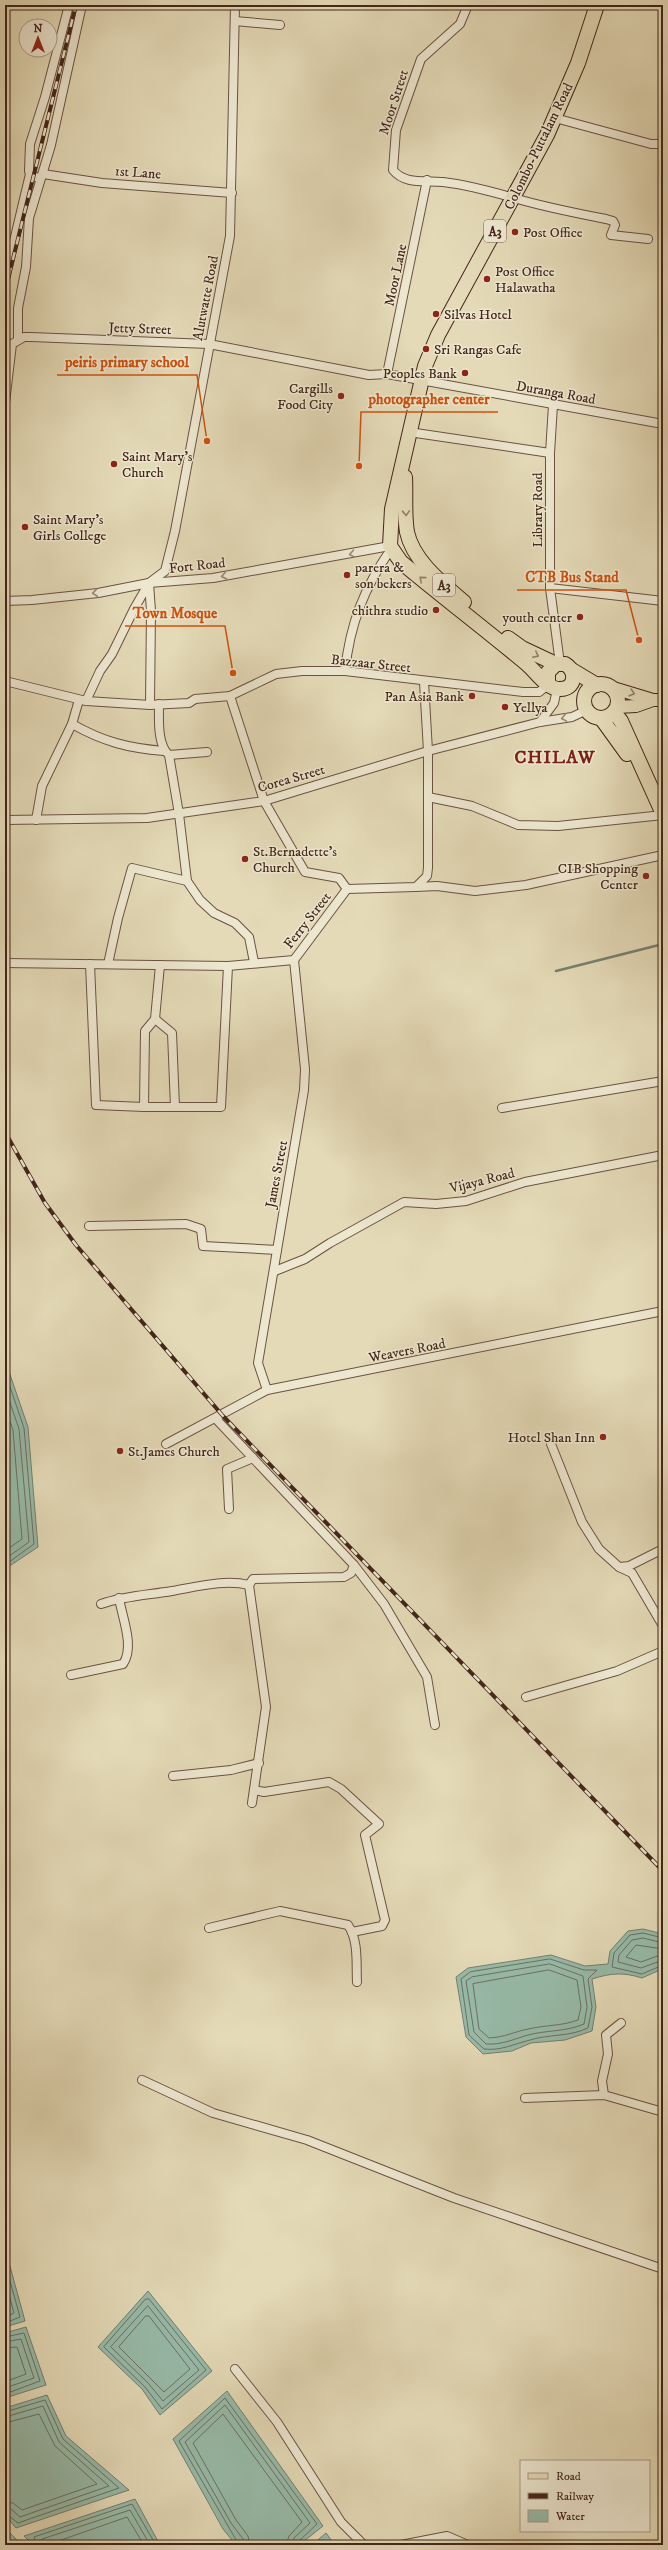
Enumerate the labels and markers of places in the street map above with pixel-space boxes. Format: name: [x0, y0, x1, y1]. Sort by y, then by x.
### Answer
place label: Post Office: [523, 224, 583, 242]
marker: Post Office: [510, 227, 520, 237]
place label: Post Office Halawatha: [495, 263, 556, 297]
marker: Post Office Halawatha: [482, 274, 492, 284]
place label: Silvas Hotel: [444, 306, 512, 324]
marker: Silvas Hotel: [431, 309, 441, 319]
place label: Sri Rangas Cafe: [434, 341, 522, 359]
marker: Sri Rangas Cafe: [421, 344, 431, 354]
callout: peiris primary school: [57, 348, 197, 375]
place label: Peoples Bank: [383, 365, 457, 383]
marker: Peoples Bank: [460, 368, 470, 378]
place label: Cargills Food City: [277, 380, 333, 414]
callout: photographer center: [361, 385, 498, 412]
marker: Cargills Food City: [336, 391, 346, 401]
place label: Saint Mary's Church: [122, 448, 193, 482]
marker: Saint Mary's Church: [109, 459, 119, 469]
place label: Saint Mary's Girls College: [33, 511, 106, 545]
marker: Saint Mary's Girls College: [20, 522, 30, 532]
place label: parera & son bekers: [354, 559, 412, 593]
callout: CTB Bus Stand: [517, 563, 626, 590]
marker: parera & son bekers: [342, 570, 352, 580]
callout: Town Mosque: [125, 599, 225, 626]
place label: chithra studio: [352, 602, 428, 620]
marker: chithra studio: [431, 605, 441, 615]
place label: youth center: [502, 609, 573, 627]
marker: youth center: [575, 612, 585, 622]
place label: Pan Asia Bank: [384, 688, 464, 706]
marker: Pan Asia Bank: [467, 691, 477, 701]
place label: Yellya: [513, 699, 548, 717]
marker: Yellya: [500, 702, 510, 712]
place label: St.Bernadette's Church: [253, 843, 337, 877]
marker: St.Bernadette's Church: [240, 854, 250, 864]
place label: CIB Shopping Center: [558, 860, 639, 894]
marker: CIB Shopping Center: [641, 871, 651, 881]
place label: Hotel Shan Inn: [508, 1429, 596, 1447]
marker: Hotel Shan Inn: [598, 1432, 608, 1442]
place label: St.James Church: [128, 1443, 221, 1461]
marker: St.James Church: [115, 1446, 125, 1456]

